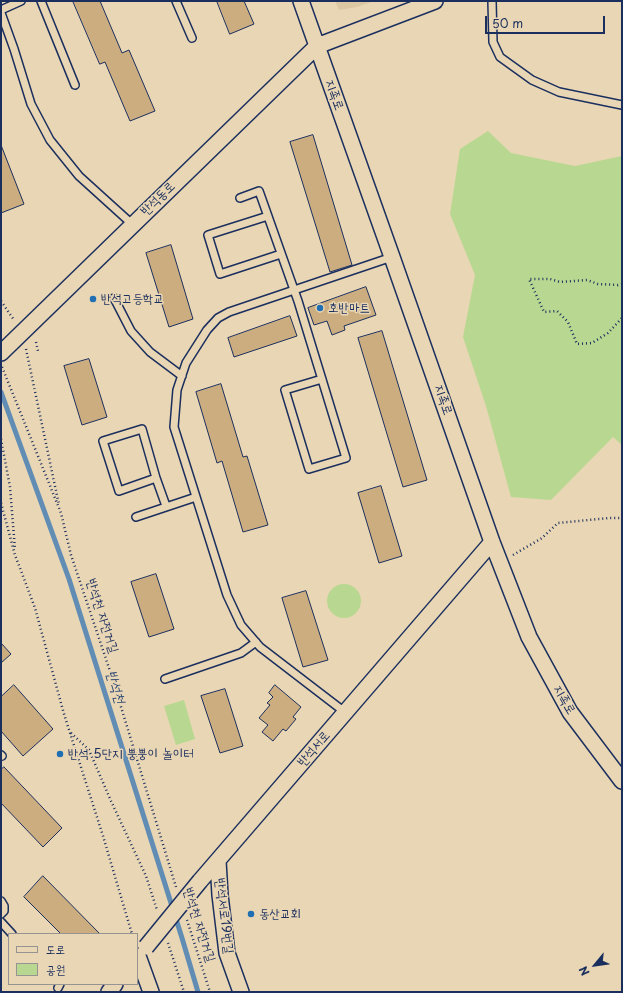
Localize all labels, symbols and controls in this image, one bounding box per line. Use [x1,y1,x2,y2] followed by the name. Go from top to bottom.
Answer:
[487,8,607,34] scale bar
[492,14,523,32] text: 50 m
[321,78,347,112] street label: 지족로
[138,179,178,219] street label: 반석동로
[101,291,164,307] place label: 반석고등학교
[88,294,98,304] marker: 반석고등학교
[328,300,370,316] place label: 호반마트
[315,303,325,313] marker: 호반마트
[431,383,455,417] street label: 지족로
[83,577,121,655] street label: 반석천 자전거길
[102,668,128,706] water label: 반석천
[549,683,579,717] street label: 지족로
[294,728,334,770] street label: 반석서로
[68,746,194,762] place label: 반석 5단지 뿡뿡이 놀이터
[55,749,65,759] marker: 반석 5단지 뿡뿡이 놀이터
[212,877,236,955] street label: 반석서로19번길
[180,886,218,964] street label: 반석천 자전거길
[259,906,301,922] place label: 동산교회
[246,909,256,919] marker: 동산교회
[8,933,138,985] legend
[46,940,65,958] text: 도로
[575,945,615,985] north arrow
[46,960,65,978] text: 공원
[575,963,594,979] text: N

